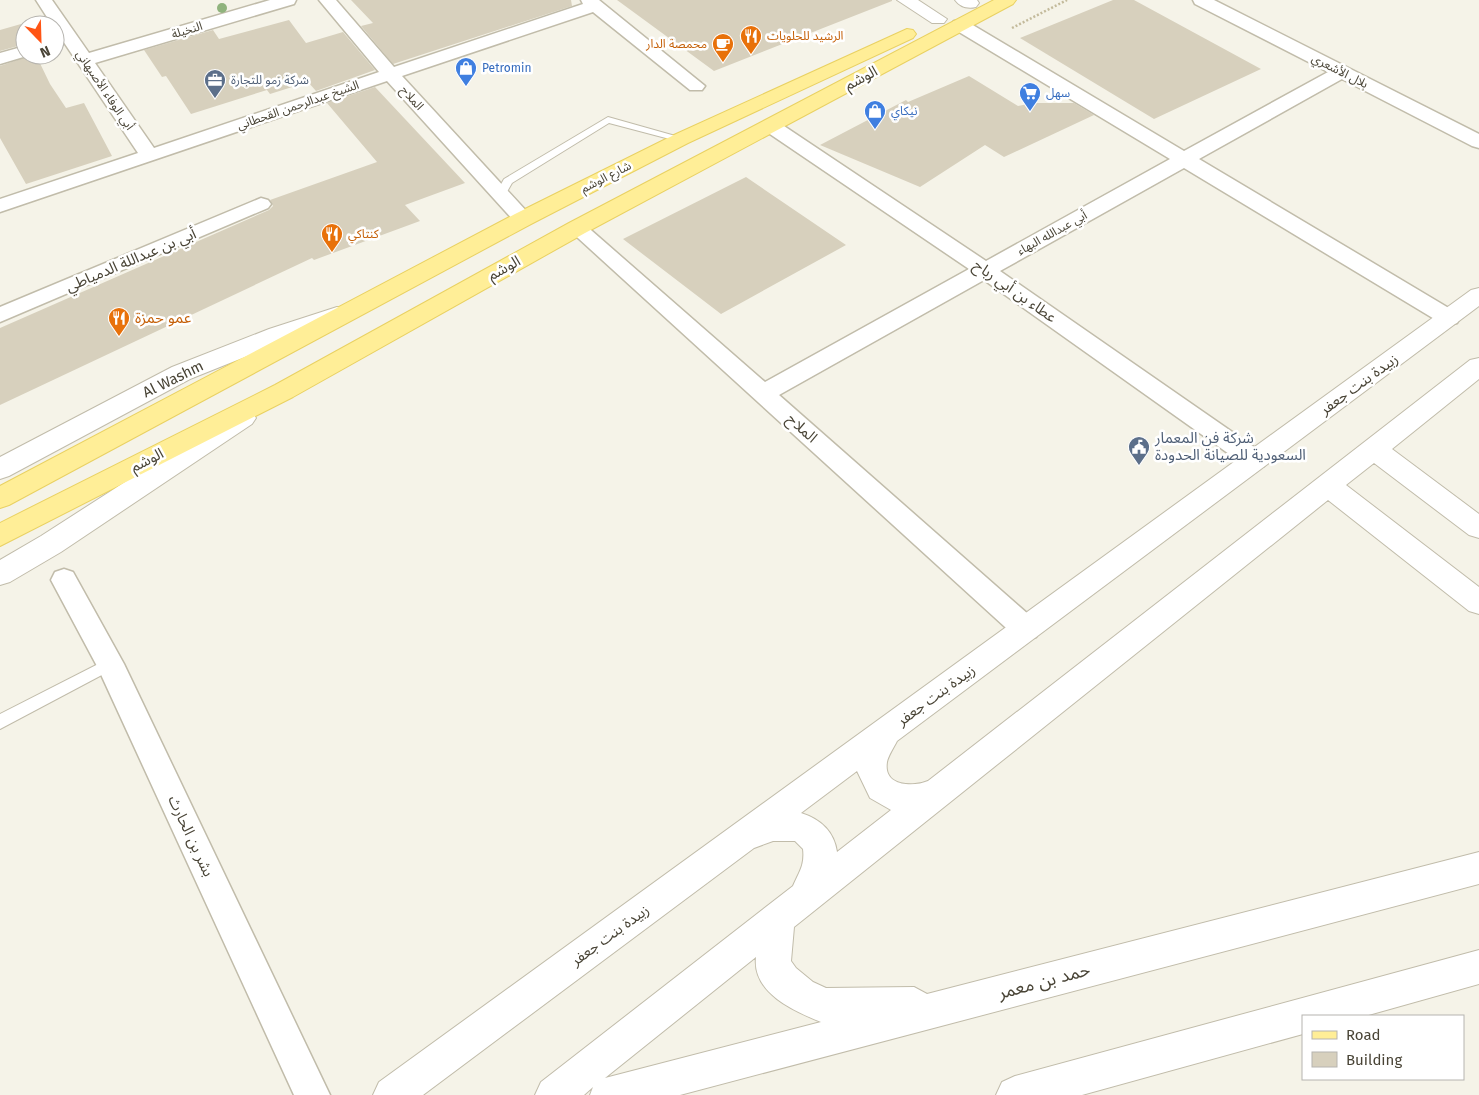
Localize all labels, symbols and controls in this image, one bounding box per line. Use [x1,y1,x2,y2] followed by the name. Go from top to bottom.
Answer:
[15,15,65,65] north arrow
[170,19,204,41] street label: النخيلة
[739,24,763,55] restaurant icon: الرشيد للحلويات
[767,29,844,43] place label: الرشيد للحلويات
[711,32,735,63] cafe icon: محمصة الدار
[645,37,707,51] place label: محمصة الدار
[37,42,52,61] text: N
[71,47,137,134] street label: أبي الوفاء الأصبهاني
[1308,51,1370,94] street label: بلال الأشعري
[454,56,478,87] shop icon: Petromin
[482,61,531,75] place label: Petromin
[841,62,882,96] street label: الوشم
[203,68,227,99] office icon: شركة زمو للتجارة
[231,73,309,87] place label: شركة زمو للتجارة
[235,78,362,135] street label: الشيخ عبدالرحمن القحطاني
[1018,81,1042,112] supermarket icon: سهل
[396,83,427,114] street label: الملاح
[1046,86,1070,100] place label: سهل
[863,99,887,130] shop icon: نيكاي
[891,104,917,121] place label: نيكاي
[579,158,634,197] street label: شارع الوشم
[1014,207,1091,260] street label: أبي عبدالله البهاء
[320,222,344,253] restaurant icon: كنتاكي
[63,224,200,298] street label: أبي بن عبداللة الدمياطي
[348,227,380,244] place label: كنتاكي
[484,252,525,286] street label: الوشم
[968,256,1060,329] street label: عطاء بن أبي رباح
[107,306,131,337] restaurant icon: عمو حمزة
[135,309,192,327] place label: عمو حمزة
[1316,350,1402,419] street label: زبيدة بنت جعفر
[140,357,206,401] street label: Al Washm
[781,410,821,449] street label: الملاح
[1154,429,1306,464] place label: شركة فن المعمار السعودية للصيانة الحدودة
[1127,435,1151,466] public building icon: شركة فن المعمار السعودية للصيانة الحدودة
[127,444,167,478] street label: الوشم
[893,661,979,730] street label: زبيدة بنت جعفر
[164,793,218,879] street label: بشر بن الحارث
[567,901,653,970] street label: زبيدة بنت جعفر
[995,958,1092,1004] street label: حمد بن معمر
[1302,1015,1464,1080] legend
[1346,1026,1381,1044] text: Road
[1346,1051,1402,1069] text: Building

